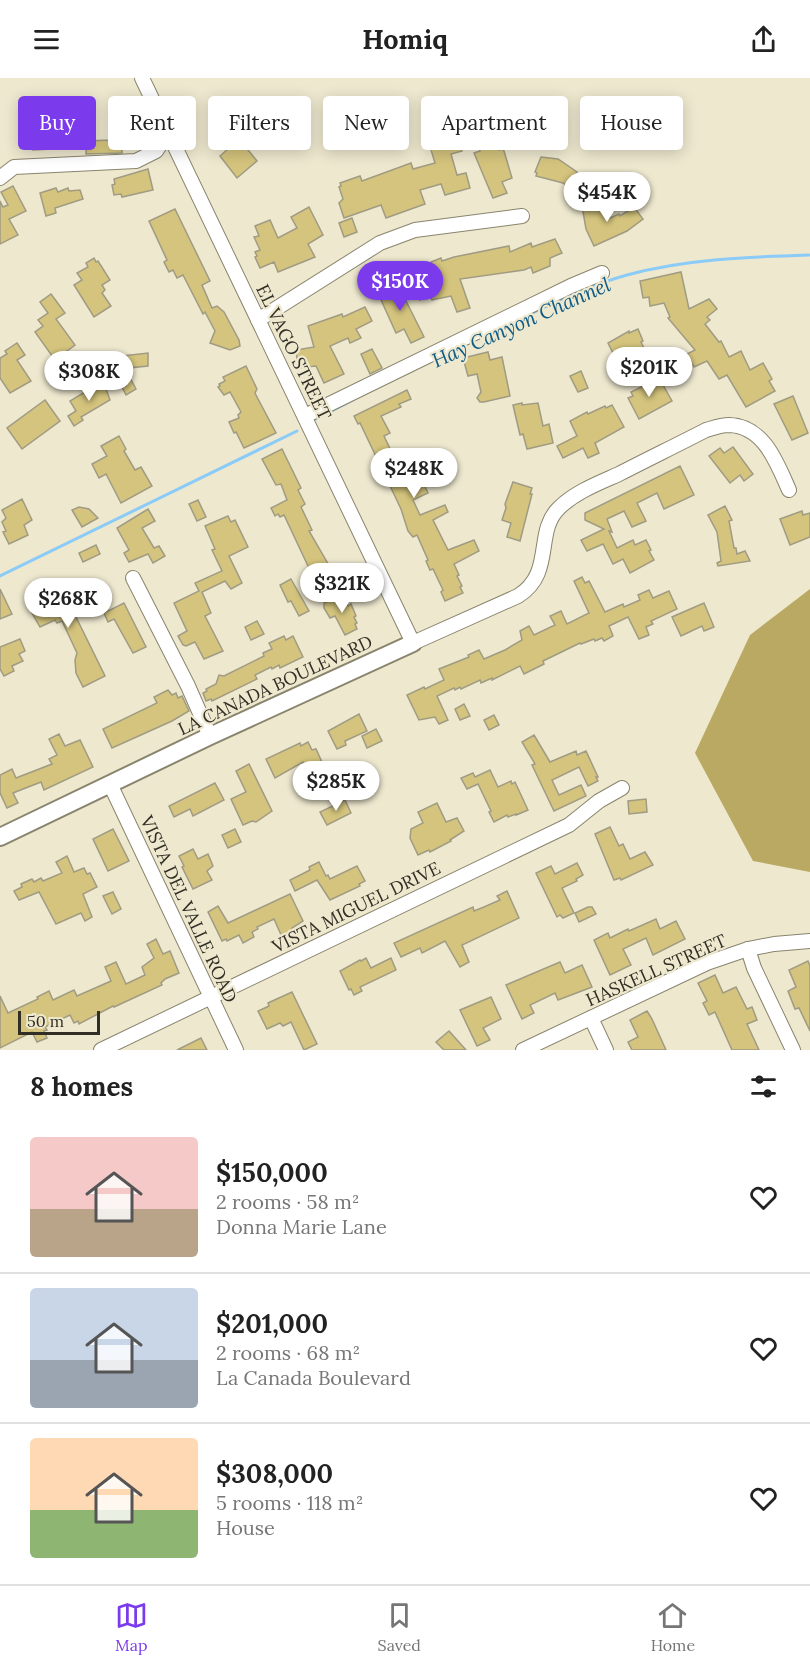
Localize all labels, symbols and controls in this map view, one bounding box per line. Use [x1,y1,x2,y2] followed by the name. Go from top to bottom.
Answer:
[362,22,448,56] text: Homiq
[30,23,63,56] icon: menu
[747,23,780,56] icon: share
[18,96,96,150] chip: Buy
[108,96,196,150] chip: Rent
[208,96,311,150] chip: Filters
[323,96,409,150] chip: New
[421,96,568,150] chip: Apartment
[580,96,683,150] chip: House
[565,172,649,223] pin: $454K
[578,179,636,204] text: $454K
[358,261,442,312] pin: $150K
[371,268,429,293] text: $150K
[428,271,614,373] water label: Hay Canyon Channel
[251,280,337,424] street label: EL VAGO STREET
[607,347,691,398] pin: $201K
[47,351,131,402] pin: $308K
[620,354,678,379] text: $201K
[58,358,120,383] text: $308K
[372,448,456,499] pin: $248K
[384,455,444,480] text: $248K
[300,563,384,614] pin: $321K
[314,570,370,595] text: $321K
[26,578,110,629] pin: $268K
[38,585,98,610] text: $268K
[174,630,376,740] street label: LA CANADA BOULEVARD
[294,761,378,812] pin: $285K
[307,768,365,793] text: $285K
[135,811,242,1006] street label: VISTA DEL VALLE ROAD
[267,856,444,958] street label: VISTA MIGUEL DRIVE
[582,928,730,1011] street label: HASKELL STREET
[18,1008,100,1036] scale bar
[27,1011,64,1031] text: 50 m
[30,1070,133,1103] text: 8 homes
[747,1070,780,1103] icon: filters
[216,1156,328,1189] text: $150,000
[78,1161,150,1233] icon: home
[747,1181,780,1214] icon: heart
[216,1189,360,1214] text: 2 rooms · 58 m²
[216,1214,387,1239] text: Donna Marie Lane
[216,1307,328,1340] text: $201,000
[78,1312,150,1384] icon: home
[747,1332,780,1365] icon: heart
[216,1340,360,1365] text: 2 rooms · 68 m²
[216,1365,411,1390] text: La Canada Boulevard
[216,1457,333,1490] text: $308,000
[78,1462,150,1534] icon: home
[747,1482,780,1515] icon: heart
[216,1490,363,1515] text: 5 rooms · 118 m²
[216,1515,275,1540] text: House
[115,1599,148,1655] tab: Map
[378,1599,421,1655] tab: Saved
[651,1599,695,1655] tab: Home

